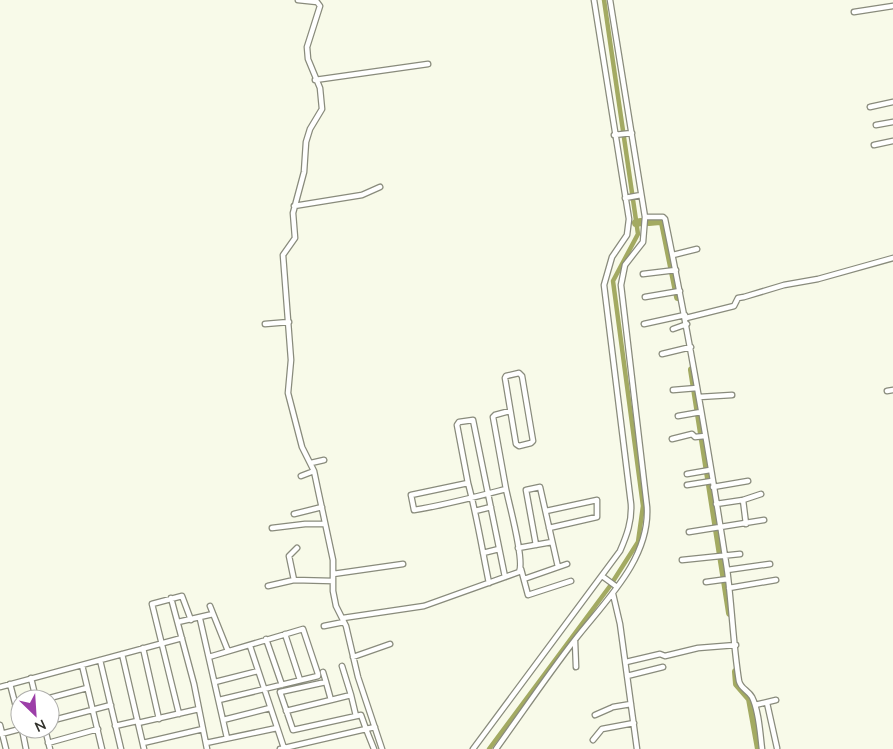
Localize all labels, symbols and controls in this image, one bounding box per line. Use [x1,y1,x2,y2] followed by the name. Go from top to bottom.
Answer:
[10,689,60,739] north arrow
[32,715,49,736] text: N

